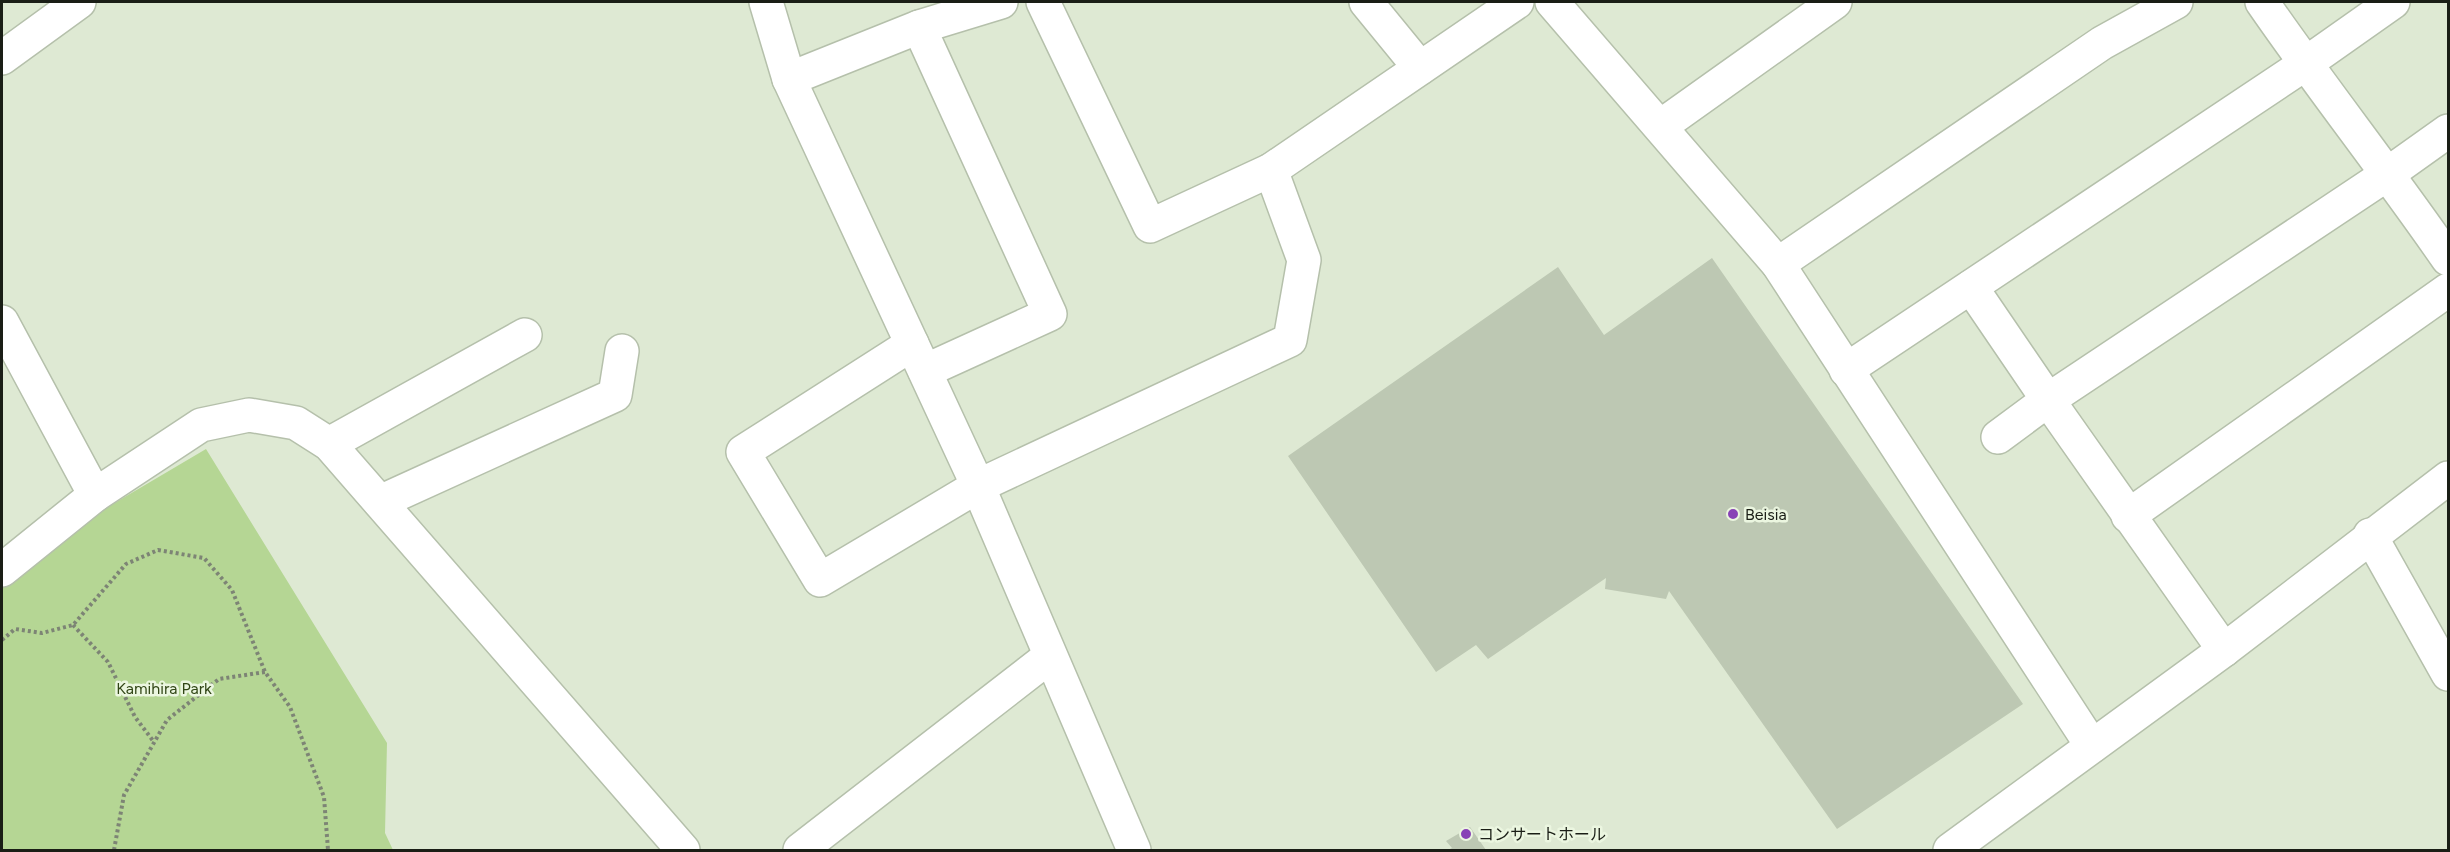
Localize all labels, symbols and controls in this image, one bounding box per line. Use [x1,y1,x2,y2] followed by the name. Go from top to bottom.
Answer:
[1745,505,1787,524] place label: Beisia
[1726,507,1740,521] marker: Beisia
[116,679,212,698] park label: Kamihira Park
[1478,825,1606,844] place label: コンサートホール
[1459,827,1473,841] marker: コンサートホール

